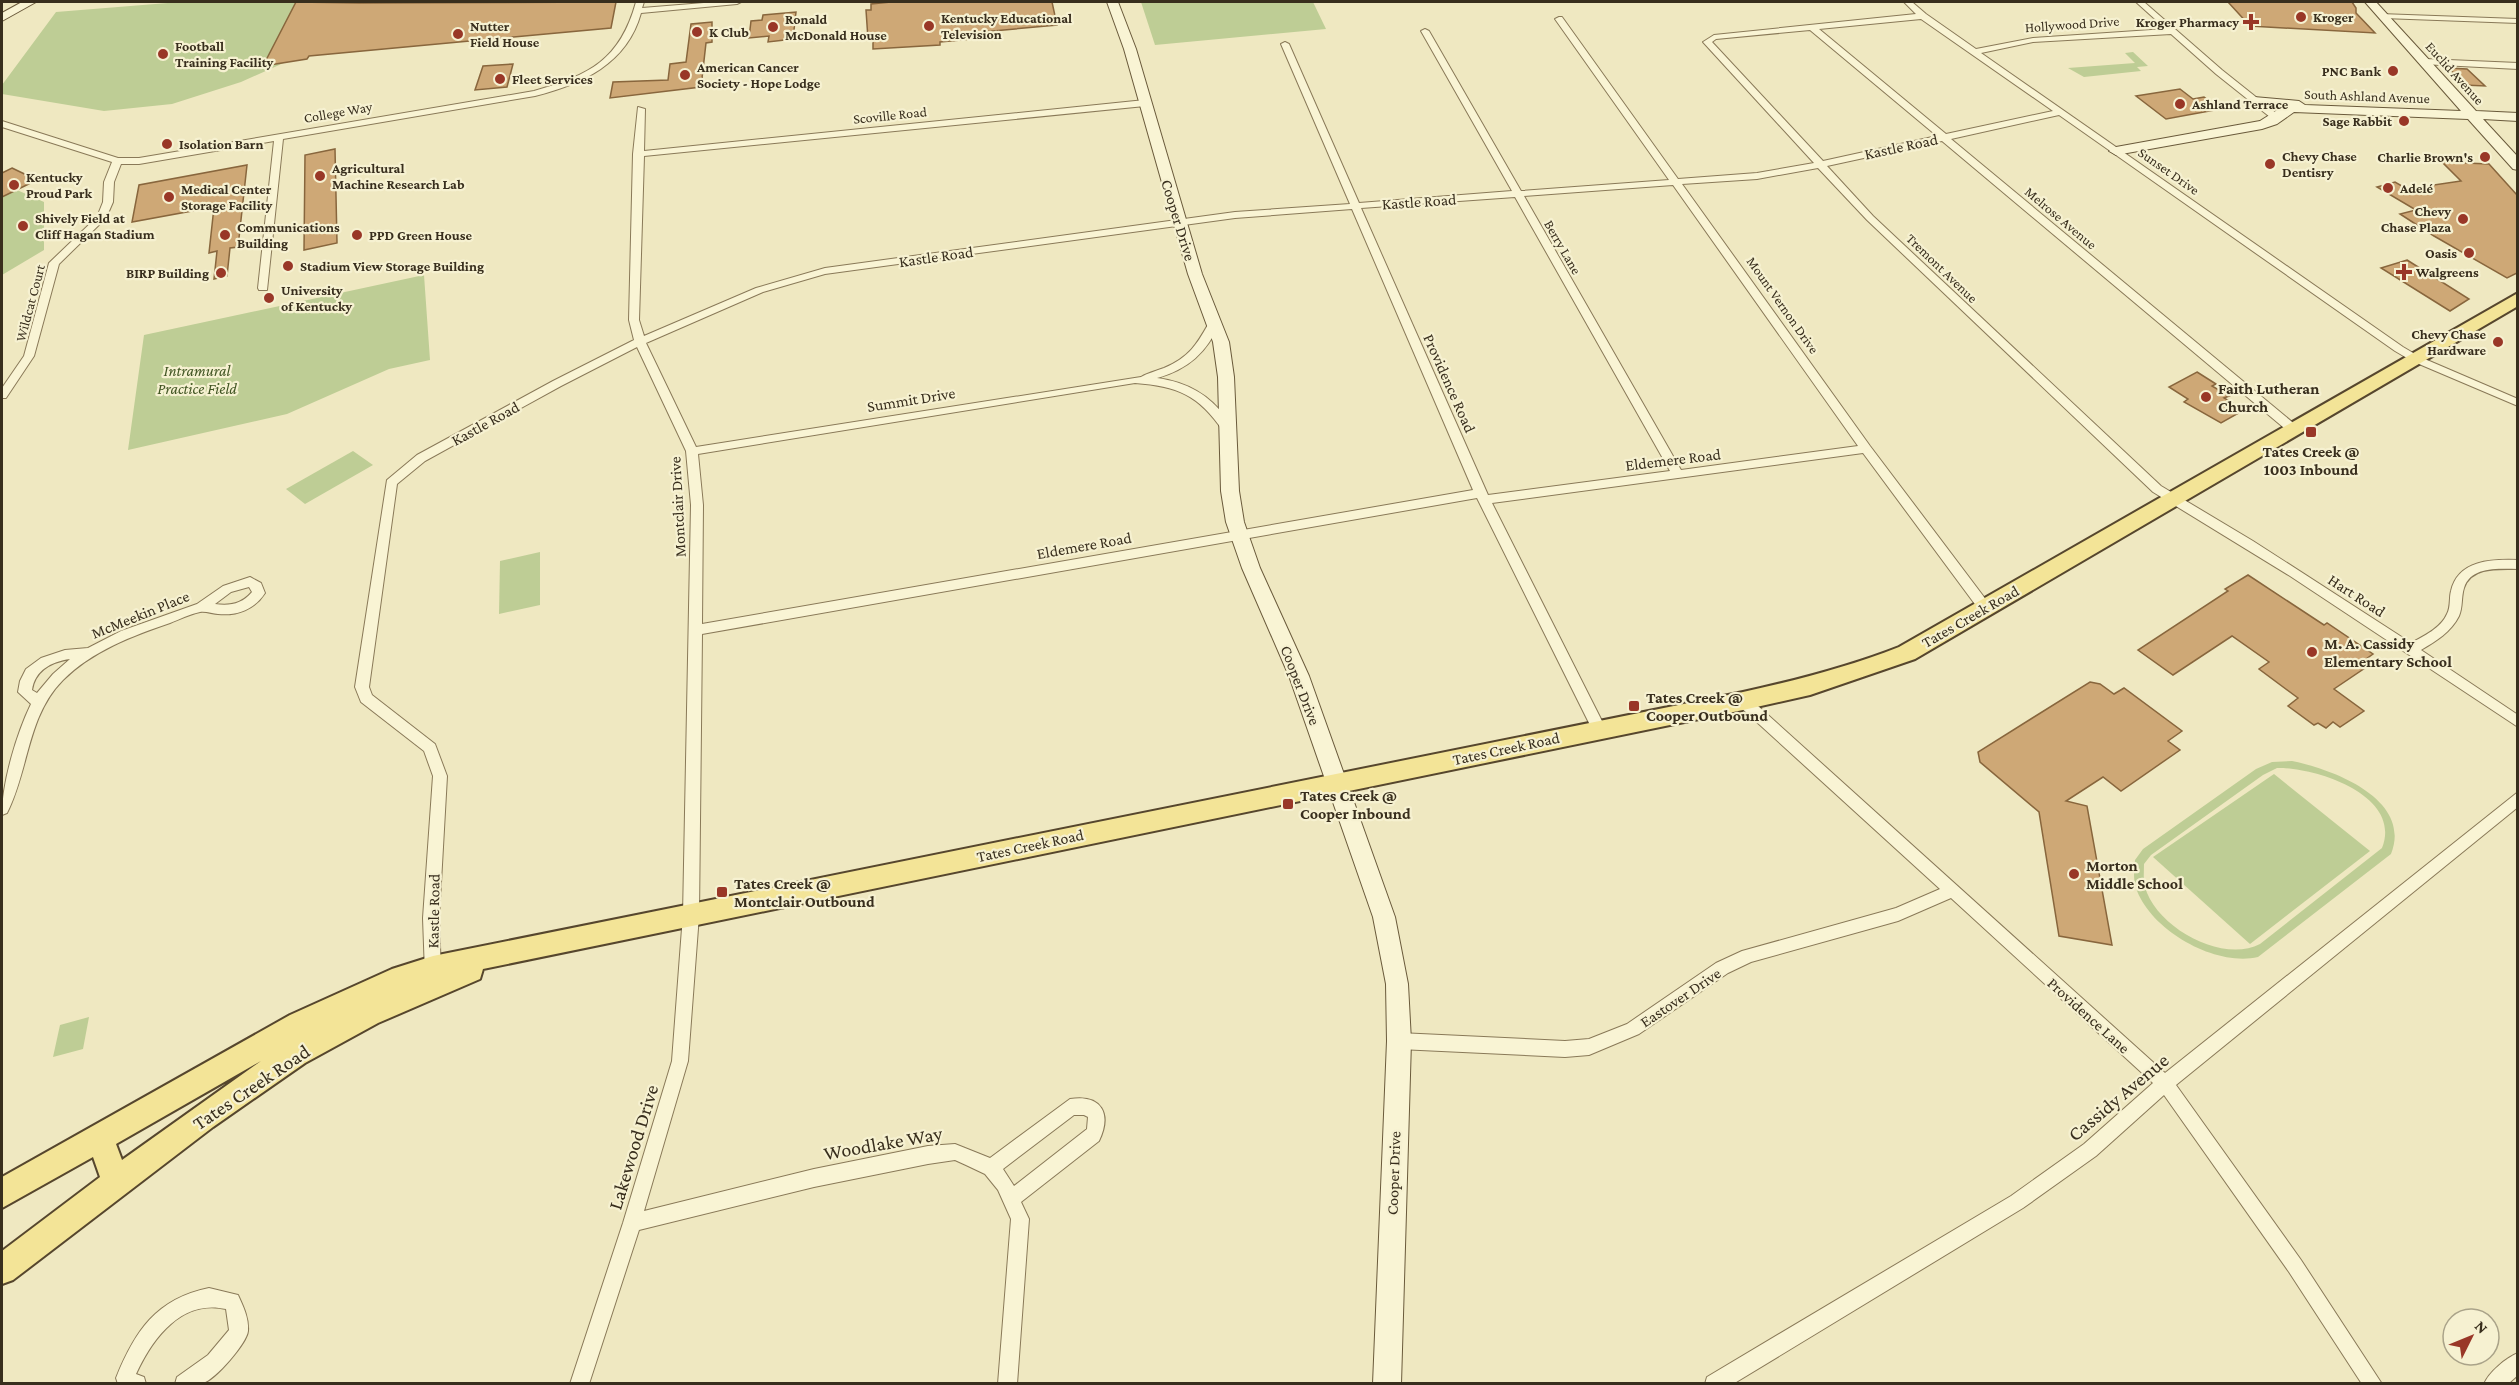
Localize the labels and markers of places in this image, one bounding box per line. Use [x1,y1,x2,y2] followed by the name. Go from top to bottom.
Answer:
[2313,9,2354,25] place label: Kroger
[941,10,1072,42] place label: Kentucky Educational Television
[2294,10,2308,24] marker: Kroger
[785,11,887,43] place label: Ronald McDonald House
[2136,14,2239,30] place label: Kroger Pharmacy
[2244,15,2258,29] marker: Kroger Pharmacy
[470,18,540,50] place label: Nutter Field House
[922,19,936,33] marker: Kentucky Educational Television
[766,20,780,34] marker: Ronald McDonald House
[709,24,749,40] place label: K Club
[690,25,704,39] marker: K Club
[451,27,465,41] marker: Nutter Field House
[175,38,274,70] place label: Football Training Facility
[156,47,170,61] marker: Football Training Facility
[696,59,821,91] place label: American Cancer Society - Hope Lodge
[2322,63,2381,79] place label: PNC Bank
[2386,64,2400,78] marker: PNC Bank
[678,68,692,82] marker: American Cancer Society - Hope Lodge
[512,71,593,87] place label: Fleet Services
[493,72,507,86] marker: Fleet Services
[2191,96,2289,112] place label: Ashland Terrace
[2173,97,2187,111] marker: Ashland Terrace
[2322,113,2393,129] place label: Sage Rabbit
[2397,114,2411,128] marker: Sage Rabbit
[179,136,263,152] place label: Isolation Barn
[160,137,174,151] marker: Isolation Barn
[2282,148,2357,180] place label: Chevy Chase Dentisry
[2377,149,2473,165] place label: Charlie Brown's
[2478,150,2492,164] marker: Charlie Brown's
[2263,157,2277,171] marker: Chevy Chase Dentisry
[331,160,465,192] place label: Agricultural Machine Research Lab
[26,169,92,201] place label: Kentucky Proud Park
[313,169,327,183] marker: Agricultural Machine Research Lab
[7,178,21,192] marker: Kentucky Proud Park
[2399,180,2434,196] place label: Adelé
[181,181,273,213] place label: Medical Center Storage Facility
[2381,181,2395,195] marker: Adelé
[162,190,176,204] marker: Medical Center Storage Facility
[2381,203,2451,235] place label: Chevy Chase Plaza
[35,210,155,242] place label: Shively Field at Cliff Hagan Stadium
[2456,212,2470,226] marker: Chevy Chase Plaza
[16,219,30,233] marker: Shively Field at Cliff Hagan Stadium
[237,219,340,251] place label: Communications Building
[369,227,472,243] place label: PPD Green House
[218,228,232,242] marker: Communications Building
[350,228,364,242] marker: PPD Green House
[2425,245,2457,261] place label: Oasis
[2462,246,2476,260] marker: Oasis
[300,258,484,274] place label: Stadium View Storage Building
[281,259,295,273] marker: Stadium View Storage Building
[2415,264,2479,280] place label: Walgreens
[126,265,209,281] place label: BIRP Building
[2397,265,2411,279] marker: Walgreens
[214,266,228,280] marker: BIRP Building
[281,282,352,314] place label: University of Kentucky
[262,291,276,305] marker: University of Kentucky
[2411,326,2486,358] place label: Chevy Chase Hardware
[2491,335,2505,349] marker: Chevy Chase Hardware
[2218,380,2319,415] place label: Faith Lutheran Church
[2199,390,2213,404] marker: Faith Lutheran Church
[2304,425,2318,439] marker: Tates Creek @ 1003 Inbound
[2263,443,2360,478] place label: Tates Creek @ 1003 Inbound
[2324,635,2452,670] place label: M. A. Cassidy Elementary School
[2305,645,2319,659] marker: M. A. Cassidy Elementary School
[1646,689,1768,724] place label: Tates Creek @ Cooper Outbound
[1627,699,1641,713] marker: Tates Creek @ Cooper Outbound
[1300,787,1411,822] place label: Tates Creek @ Cooper Inbound
[1281,797,1295,811] marker: Tates Creek @ Cooper Inbound
[2086,857,2183,892] place label: Morton Middle School
[2067,867,2081,881] marker: Morton Middle School
[734,875,875,910] place label: Tates Creek @ Montclair Outbound
[715,885,729,899] marker: Tates Creek @ Montclair Outbound

